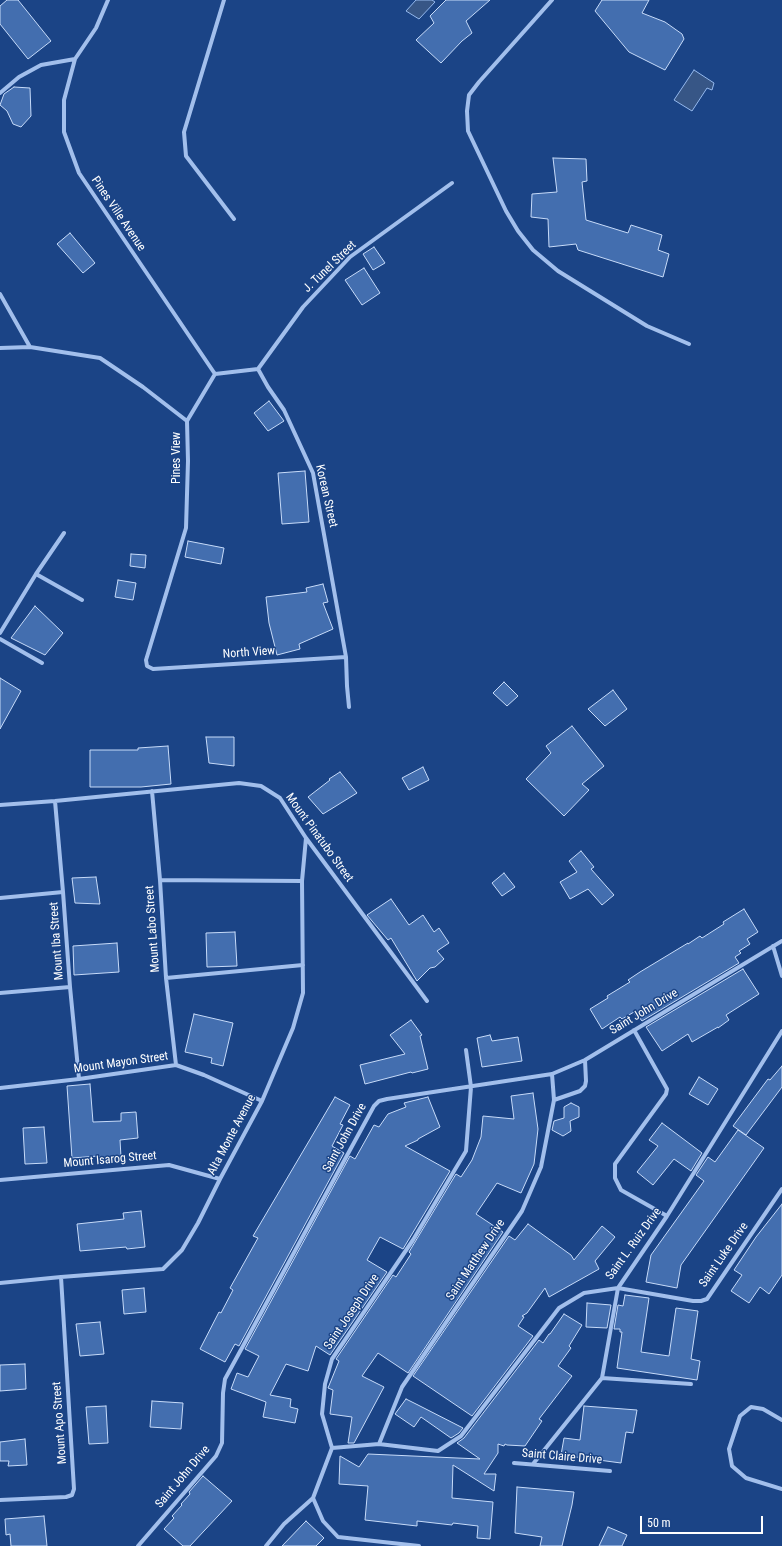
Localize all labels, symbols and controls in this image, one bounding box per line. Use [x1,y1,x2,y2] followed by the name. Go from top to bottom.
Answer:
[88,174,148,254] street label: Pines Ville Avenue
[300,238,360,296] street label: J. Tunel Street
[170,432,184,484] street label: Pines View
[312,463,340,529] street label: Korean Street
[222,644,276,662] street label: North View
[282,791,356,885] street label: Mount Pinatubo Street
[143,885,163,973] street label: Mount Labo Street
[47,901,67,981] street label: Mount Iba Street
[607,986,681,1038] street label: Saint John Drive
[73,1049,169,1077] street label: Mount Mayon Street
[205,1092,259,1178] street label: Alta Monte Avenue
[320,1101,370,1175] street label: Saint John Drive
[63,1149,157,1171] street label: Mount Isarog Street
[603,1205,665,1283] street label: Saint L. Ruiz Drive
[444,1217,508,1303] street label: Saint Matthew Drive
[696,1220,752,1290] street label: Saint Luke Drive
[321,1271,383,1353] street label: Saint Joseph Drive
[50,1381,70,1465] street label: Mount Apo Street
[153,1443,213,1511] street label: Saint John Drive
[521,1446,603,1468] street label: Saint Claire Drive
[642,1508,765,1534] scale bar
[647,1516,671,1530] text: 50 m

